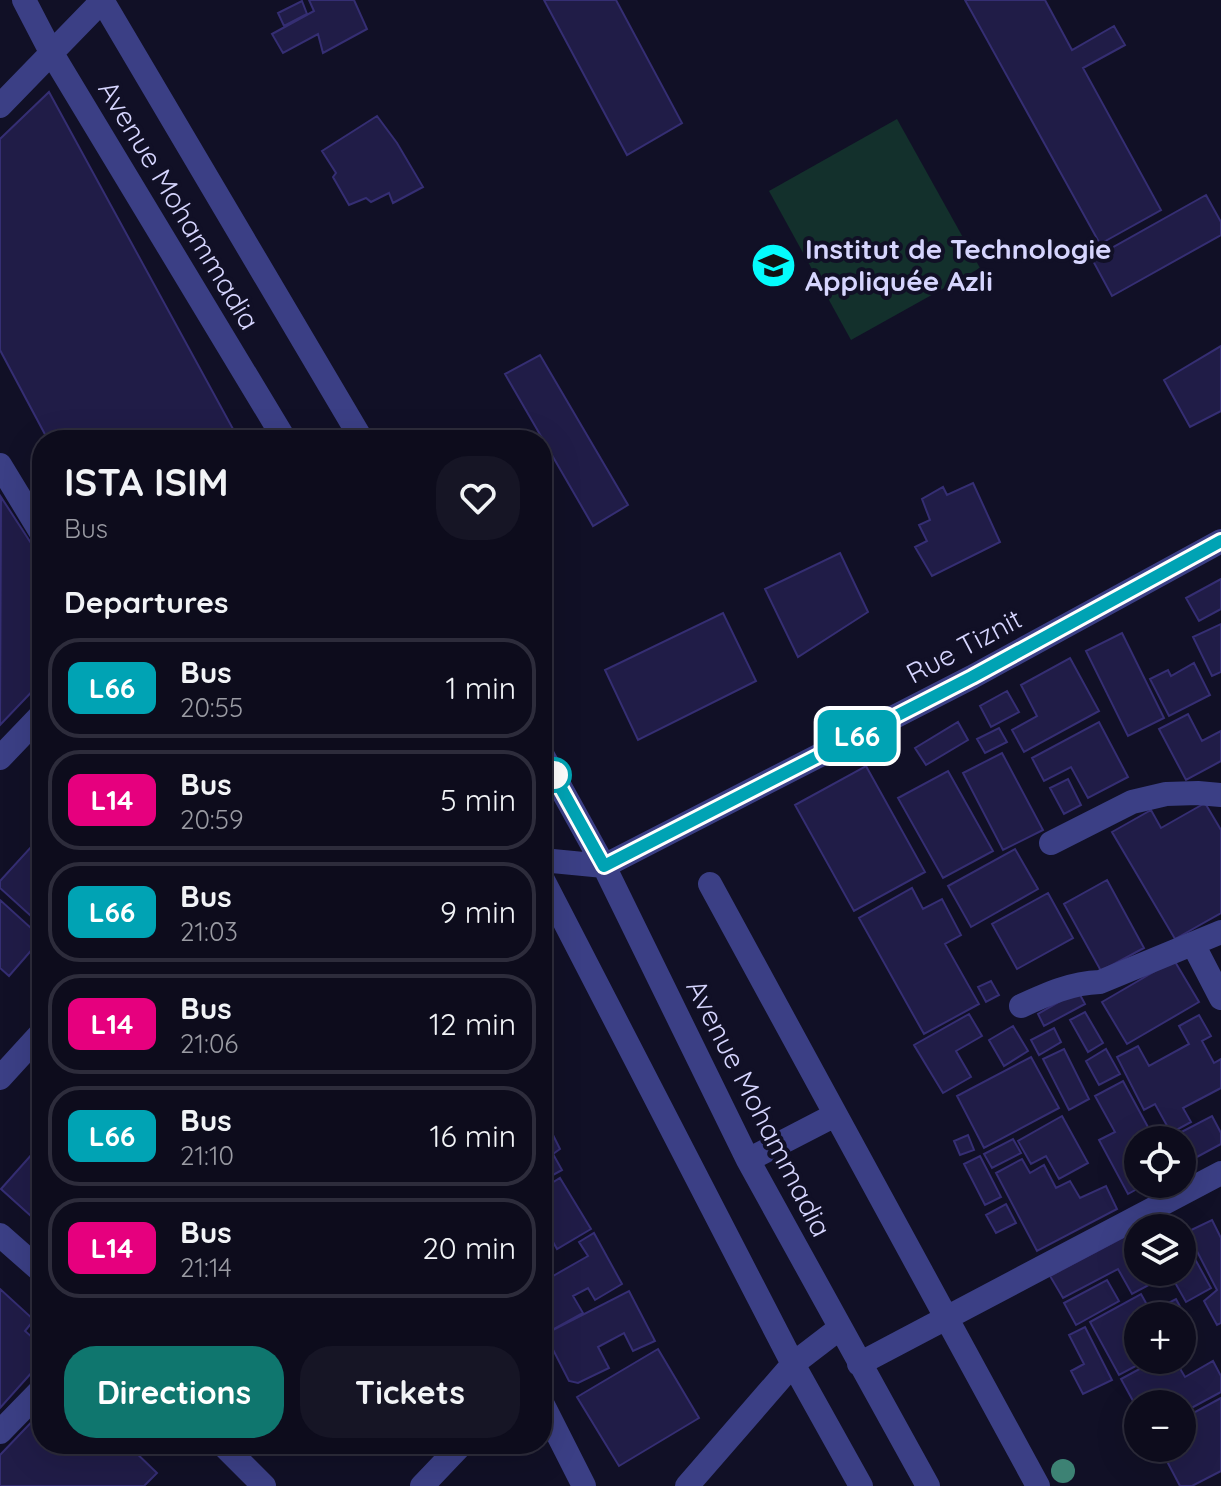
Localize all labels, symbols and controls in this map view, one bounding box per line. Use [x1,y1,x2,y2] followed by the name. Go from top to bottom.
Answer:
[91,74,268,336] street label: Avenue Mohammadia
[805,231,1112,298] place label: Institut de Technologie Appliquée Azli
[750,241,798,289] school or university icon: Institut de Technologie Appliquée Azli
[436,456,520,540] button: heart
[64,458,229,506] text: ISTA ISIM
[64,512,108,545] text: Bus
[64,583,229,621] text: Departures
[900,601,1028,691] street label: Rue Tiznit
[180,653,232,691] text: Bus
[446,669,516,707] text: 1 min
[89,670,135,705] text: L66
[180,691,243,724] text: 20:55
[811,710,903,762] line badge: L66
[834,718,880,753] text: L66
[537,758,571,792] unlabelled marker
[180,765,232,803] text: Bus
[440,781,516,819] text: 5 min
[90,782,134,817] text: L14
[180,803,243,836] text: 20:59
[180,877,232,915] text: Bus
[440,893,516,931] text: 9 min
[89,894,135,929] text: L66
[180,915,238,948] text: 21:03
[679,973,840,1242] street label: Avenue Mohammadia
[180,989,232,1027] text: Bus
[429,1005,516,1043] text: 12 min
[90,1006,134,1041] text: L14
[180,1027,238,1060] text: 21:06
[180,1101,232,1139] text: Bus
[429,1117,516,1155] text: 16 min
[89,1118,135,1153] text: L66
[1124,1126,1196,1462] map controls
[1124,1126,1196,1198] button: locate
[180,1139,234,1172] text: 21:10
[180,1213,232,1251] text: Bus
[1124,1214,1196,1286] button: layers
[422,1229,516,1267] text: 20 min
[90,1230,134,1265] text: L14
[180,1251,232,1284] text: 21:14
[1124,1302,1196,1374] button: +
[64,1346,284,1438] button: Directions
[300,1346,520,1438] button: Tickets
[1124,1390,1196,1462] button: −

